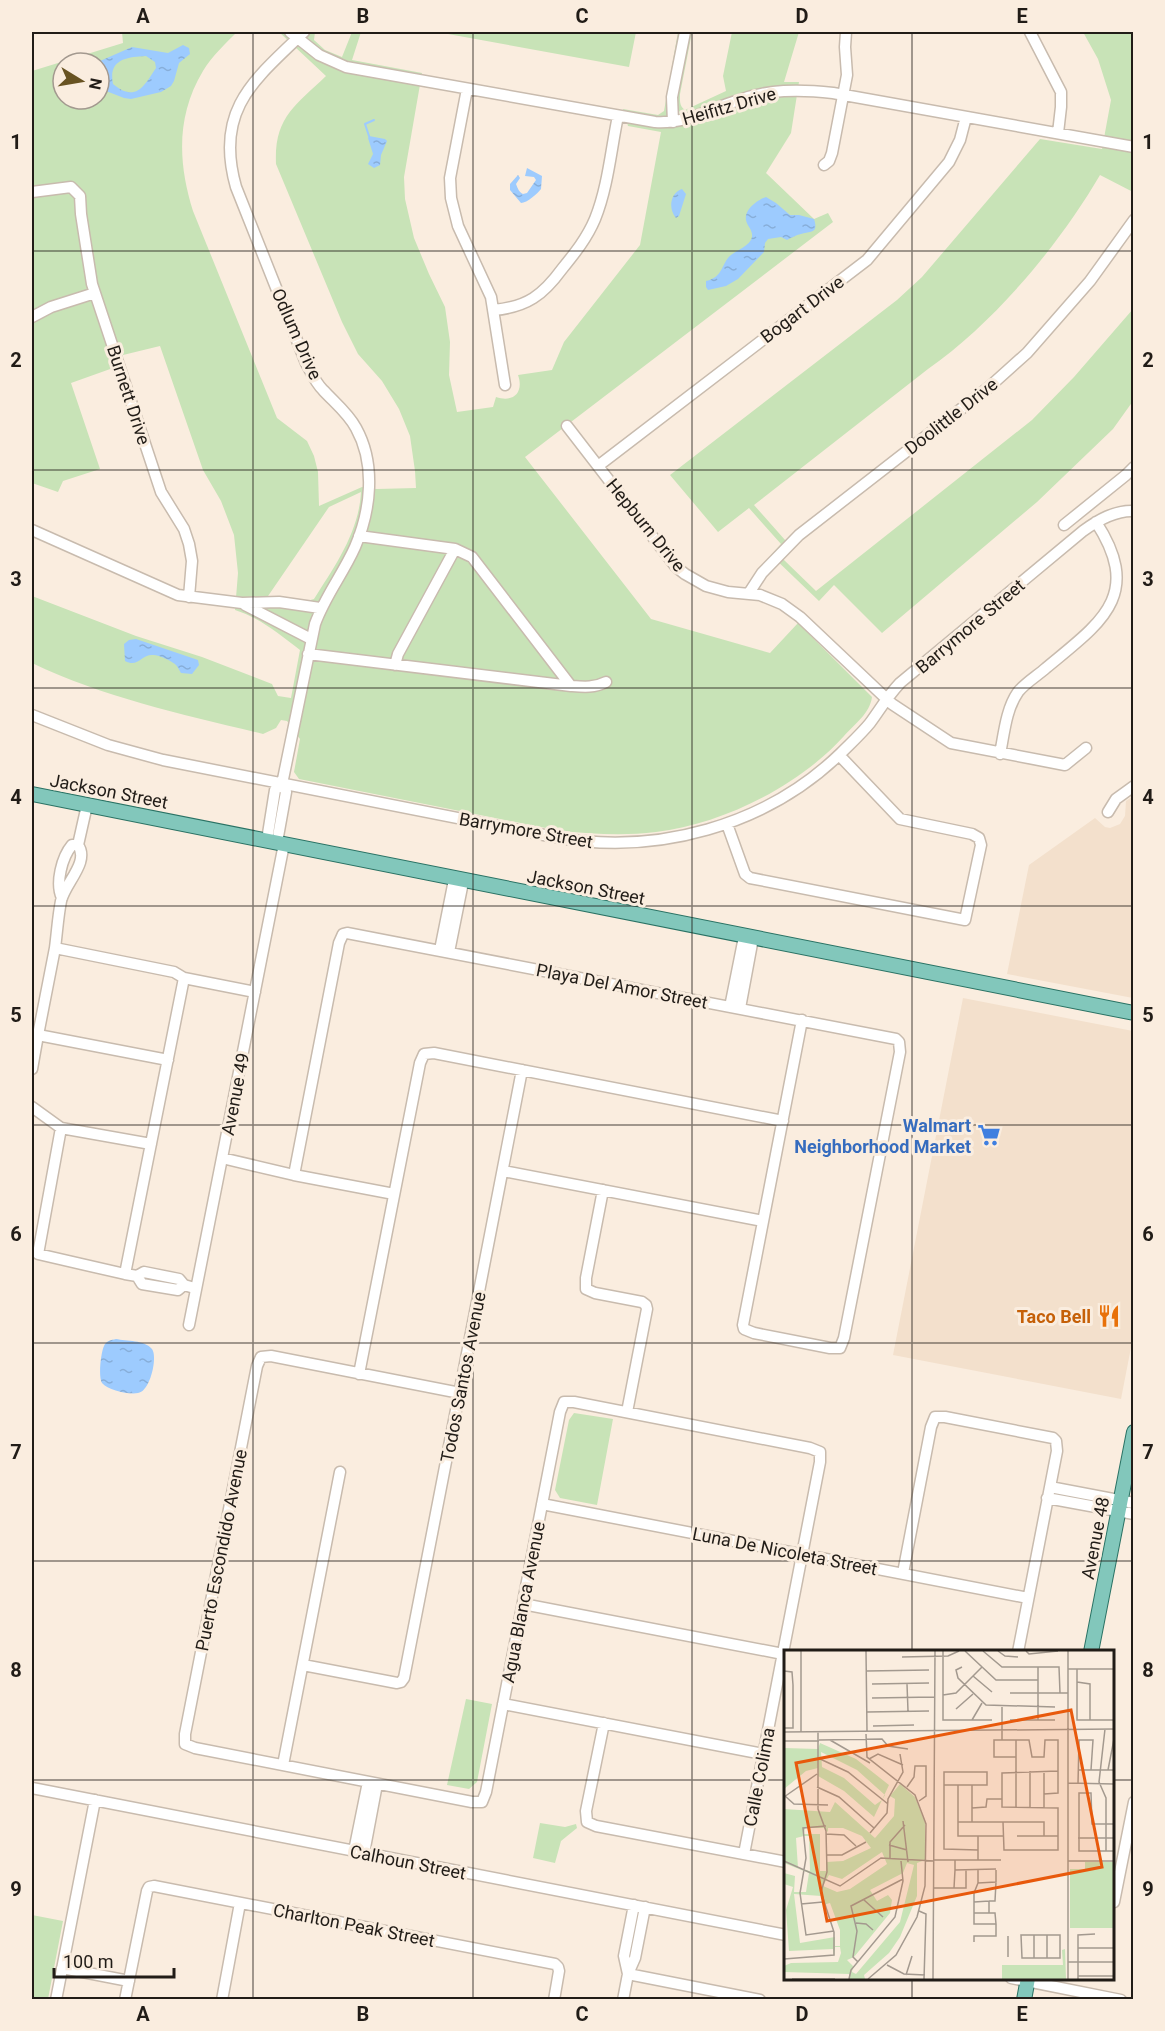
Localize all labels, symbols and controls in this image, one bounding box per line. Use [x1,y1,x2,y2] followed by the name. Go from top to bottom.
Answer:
[136,4,150,28] text: A
[357,4,369,28] text: B
[575,4,589,28] text: C
[796,4,809,28] text: D
[1016,4,1028,28] text: E
[51,51,111,111] north arrow
[85,76,106,91] text: N
[680,83,778,129] street label: Heifitz Drive
[10,130,22,154] text: 1
[1142,130,1154,154] text: 1
[756,271,848,347] street label: Bogart Drive
[268,285,326,383] street label: Odlum Drive
[103,343,155,447] street label: Burnett Drive
[10,348,22,372] text: 2
[1142,348,1154,372] text: 2
[901,373,1001,459] street label: Doolittle Drive
[602,474,690,576] street label: Hepburn Drive
[10,567,22,591] text: 3
[1142,567,1154,591] text: 3
[911,574,1029,678] street label: Barrymore Street
[48,769,170,813] street label: Jackson Street
[10,785,22,809] text: 4
[1142,785,1154,809] text: 4
[458,808,595,852] street label: Barrymore Street
[525,865,647,909] street label: Jackson Street
[535,959,710,1013] street label: Playa Del Amor Street
[10,1003,22,1027] text: 5
[1142,1003,1154,1027] text: 5
[217,1051,253,1137] street label: Avenue 49
[794,1115,971,1157] place label: Walmart Neighborhood Market
[976,1122,1002,1148] supermarket icon: Walmart Neighborhood Market
[10,1222,22,1246] text: 6
[1142,1222,1154,1246] text: 6
[436,1290,490,1464] street label: Todos Santos Avenue
[1096,1303,1122,1329] restaurant icon: Taco Bell
[1017,1306,1091,1327] place label: Taco Bell
[10,1440,22,1464] text: 7
[1142,1440,1154,1464] text: 7
[191,1447,251,1653] street label: Puerto Escondido Avenue
[1077,1495,1113,1581] street label: Avenue 48
[497,1520,549,1684] street label: Agua Blanca Avenue
[691,1523,879,1579] street label: Luna De Nicoleta Street
[784,1650,1114,1980] inset map
[10,1658,22,1682] text: 8
[1142,1658,1154,1682] text: 8
[739,1726,779,1828] street label: Calle Colima
[348,1840,468,1884] street label: Calhoun Street
[10,1877,22,1901] text: 9
[1142,1877,1154,1901] text: 9
[272,1899,437,1951] street label: Charlton Peak Street
[54,1941,174,1979] scale bar
[63,1951,114,1972] text: 100 m
[136,2002,150,2026] text: A
[357,2002,369,2026] text: B
[575,2002,589,2026] text: C
[796,2002,809,2026] text: D
[1016,2002,1028,2026] text: E

